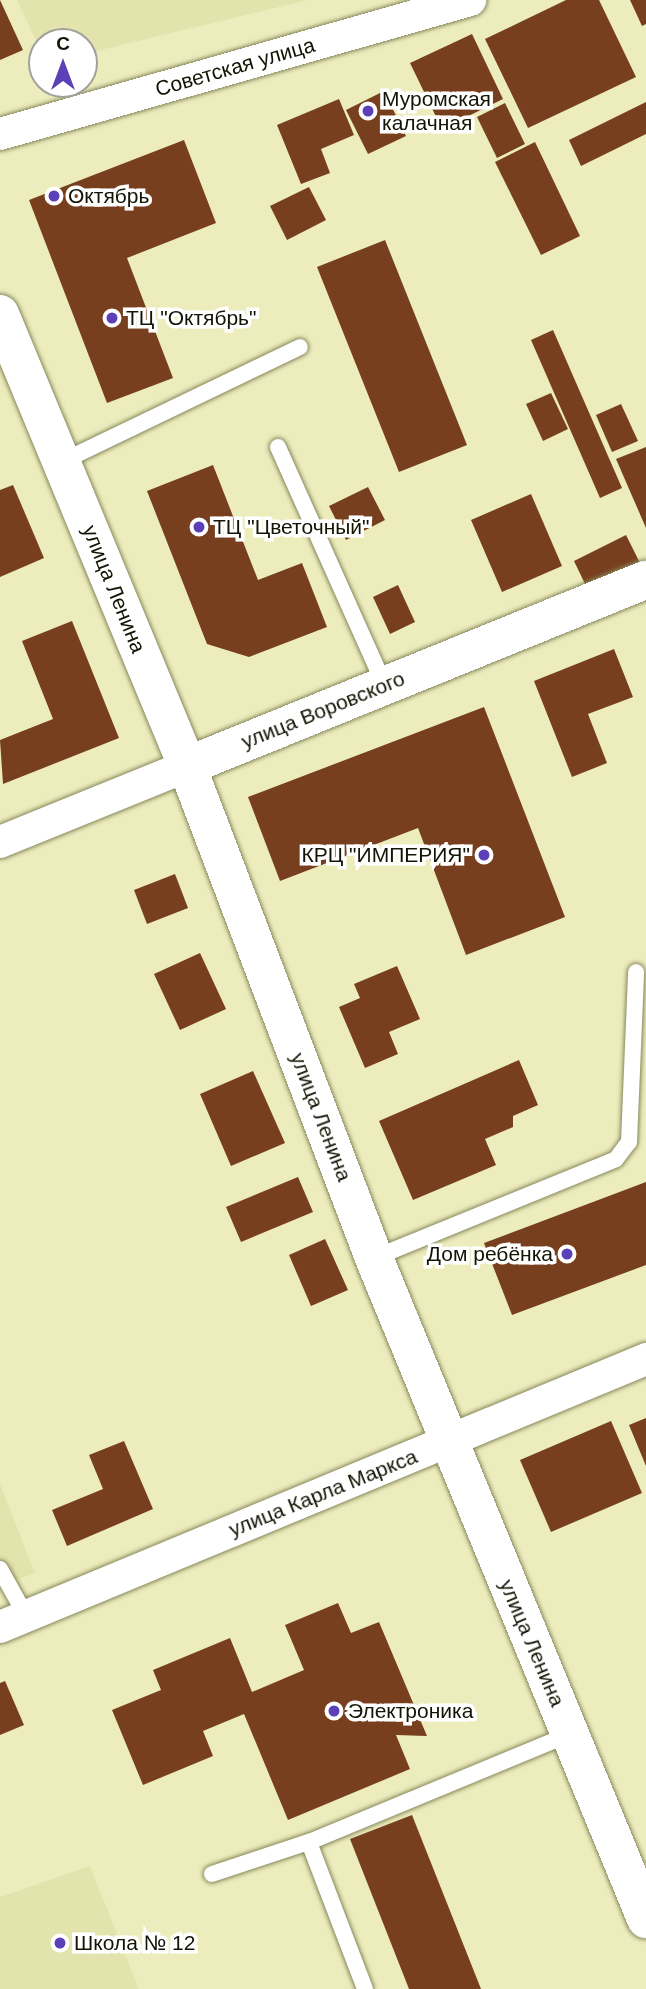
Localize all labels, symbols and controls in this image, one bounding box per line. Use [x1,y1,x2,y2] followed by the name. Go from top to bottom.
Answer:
[28,28,98,98] north arrow
[152,32,318,102] street label: Советская улица
[56,33,70,54] text: С
[382,86,491,136] place label: Муромская калачная
[360,103,376,119] marker: Муромская калачная
[68,183,149,209] place label: Октябрь
[46,188,62,204] marker: Октябрь
[126,305,257,331] place label: ТЦ "Октябрь"
[104,310,120,326] marker: ТЦ "Октябрь"
[213,514,370,540] place label: ТЦ "Цветочный"
[191,519,207,535] marker: ТЦ "Цветочный"
[77,521,151,657] street label: улица Ленина
[238,666,408,754] street label: улица Воровского
[302,842,470,868] place label: КРЦ "ИМПЕРИЯ"
[476,847,492,863] marker: КРЦ "ИМПЕРИЯ"
[285,1049,357,1185] street label: улица Ленина
[427,1241,553,1267] place label: Дом ребёнка
[559,1246,575,1262] marker: Дом ребёнка
[225,1444,421,1542] street label: улица Карла Маркса
[494,1576,570,1710] street label: улица Ленина
[348,1698,473,1724] place label: Электроника
[326,1703,342,1719] marker: Электроника
[74,1930,195,1956] place label: Школа № 12
[52,1935,68,1951] marker: Школа № 12

